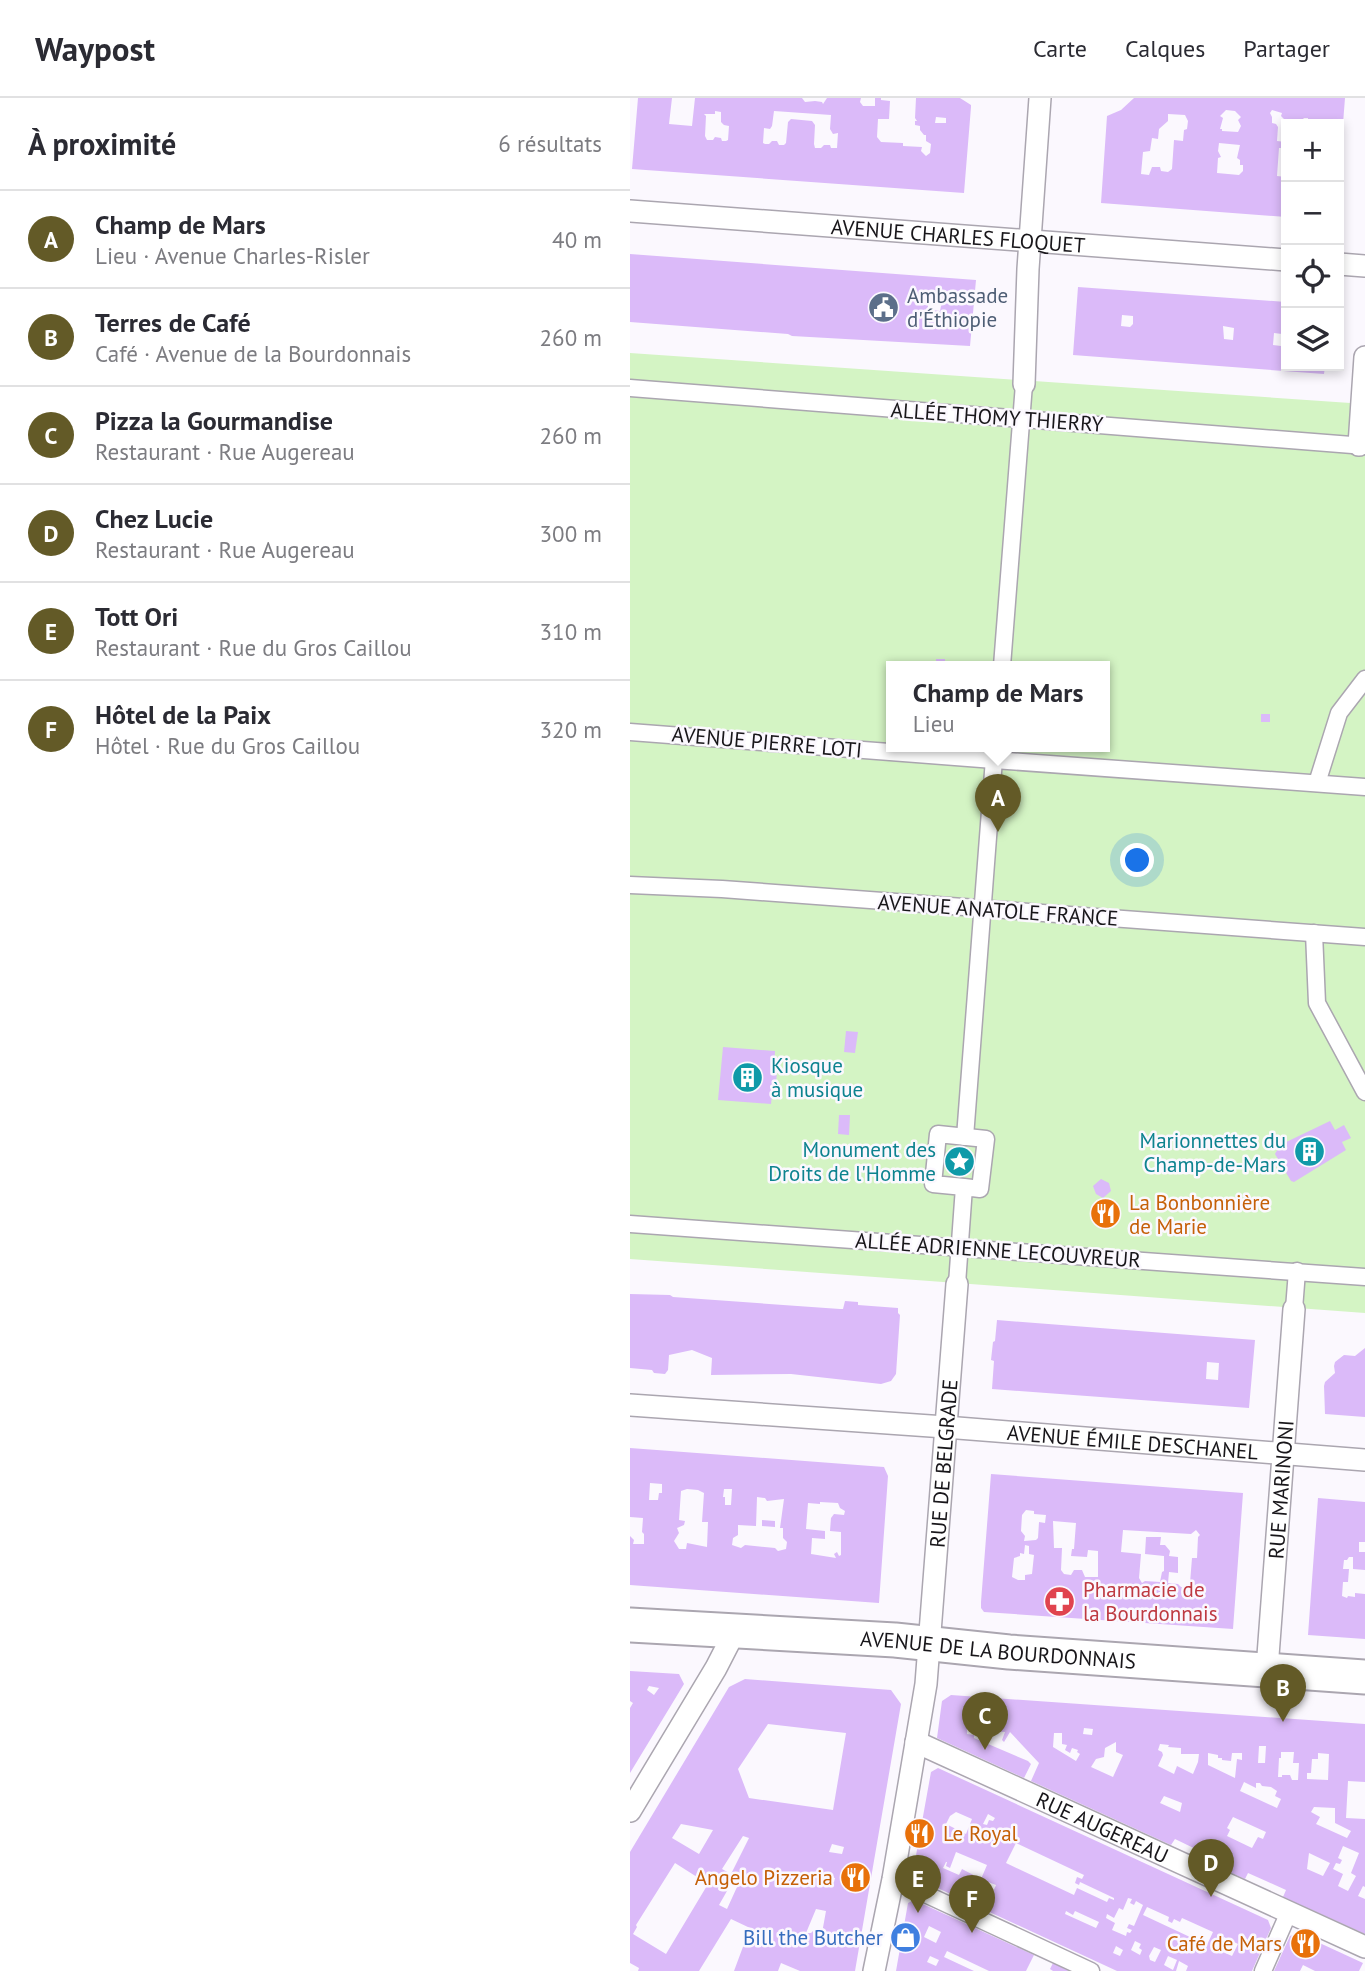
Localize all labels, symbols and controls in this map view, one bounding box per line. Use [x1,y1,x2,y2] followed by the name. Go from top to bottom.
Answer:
[35,27,155,70] text: Waypost
[1033,33,1087,64] text: Carte
[1125,33,1205,64] text: Calques
[1243,33,1330,64] text: Partager
[1281,119,1344,371] map controls
[1281,119,1344,182] button: +
[28,124,176,163] text: À proximité
[498,129,602,158] text: 6 résultats
[1281,182,1344,245] button: −
[95,208,266,241] text: Champ de Mars
[830,213,1086,258] street label: AVENUE CHARLES FLOQUET
[44,225,58,254] text: A
[552,225,602,254] text: 40 m
[95,241,370,270] text: Lieu · Avenue Charles-Risler
[1281,245,1344,308] button: locate
[907,282,1008,333] place label: Ambassade d'Éthiopie
[867,290,901,324] public building icon: Ambassade d'Éthiopie
[95,306,251,339] text: Terres de Café
[1281,308,1344,371] button: layers
[44,323,58,352] text: B
[540,323,602,352] text: 260 m
[95,339,411,368] text: Café · Avenue de la Bourdonnais
[890,396,1104,438] street label: ALLÉE THOMY THIERRY
[95,404,333,437] text: Pizza la Gourmandise
[45,421,57,450] text: C
[540,421,602,450] text: 260 m
[95,437,355,466] text: Restaurant · Rue Augereau
[95,502,213,535] text: Chez Lucie
[44,519,58,548] text: D
[540,519,602,548] text: 300 m
[95,535,355,564] text: Restaurant · Rue Augereau
[95,600,178,633] text: Tott Ori
[45,617,57,646] text: E
[540,617,602,646] text: 310 m
[95,633,412,662] text: Restaurant · Rue du Gros Caillou
[886,661,1110,752] popup
[913,676,1083,709] text: Champ de Mars
[95,698,271,731] text: Hôtel de la Paix
[913,709,955,738] text: Lieu
[45,715,57,744] text: F
[540,715,602,744] text: 320 m
[671,720,863,764] street label: AVENUE PIERRE LOTI
[95,731,360,760] text: Hôtel · Rue du Gros Caillou
[975,774,1021,832] pin: A
[1120,843,1154,877] your location
[877,888,1119,932] street label: AVENUE ANATOLE FRANCE
[771,1052,863,1103] place label: Kiosque à musique
[731,1060,765,1094] building icon: Kiosque à musique
[1140,1127,1286,1178] place label: Marionnettes du Champ-de-Mars
[1292,1135,1326,1169] building icon: Marionnettes du Champ-de-Mars
[768,1136,936,1187] place label: Monument des Droits de l'Homme
[942,1144,976,1178] place icon: Monument des Droits de l'Homme
[1129,1189,1270,1240] place label: La Bonbonnière de Marie
[1089,1197,1123,1231] restaurant icon: La Bonbonnière de Marie
[854,1227,1142,1273] street label: ALLÉE ADRIENNE LECOUVREUR
[923,1378,963,1549] street label: RUE DE BELGRADE
[1006,1418,1259,1465] street label: AVENUE ÉMILE DESCHANEL
[1262,1419,1299,1560] street label: RUE MARINONI
[1083,1576,1218,1627] place label: Pharmacie de la Bourdonnais
[1043,1584,1077,1618] pharmacy icon: Pharmacie de la Bourdonnais
[860,1625,1137,1674] street label: AVENUE DE LA BOURDONNAIS
[1260,1664,1306,1722] pin: B
[962,1692,1008,1750] pin: C
[1032,1785,1173,1869] street label: RUE AUGEREAU
[903,1816,937,1850] restaurant icon: Le Royal
[943,1820,1018,1847] place label: Le Royal
[1188,1839,1234,1897] pin: D
[895,1855,941,1913] pin: E
[839,1860,873,1894] restaurant icon: Angelo Pizzeria
[695,1864,833,1891] place label: Angelo Pizzeria
[949,1875,995,1933] pin: F
[889,1920,923,1954] shop icon: Bill the Butcher
[743,1924,883,1951] place label: Bill the Butcher
[1288,1926,1322,1960] restaurant icon: Café de Mars
[1167,1930,1282,1957] place label: Café de Mars

